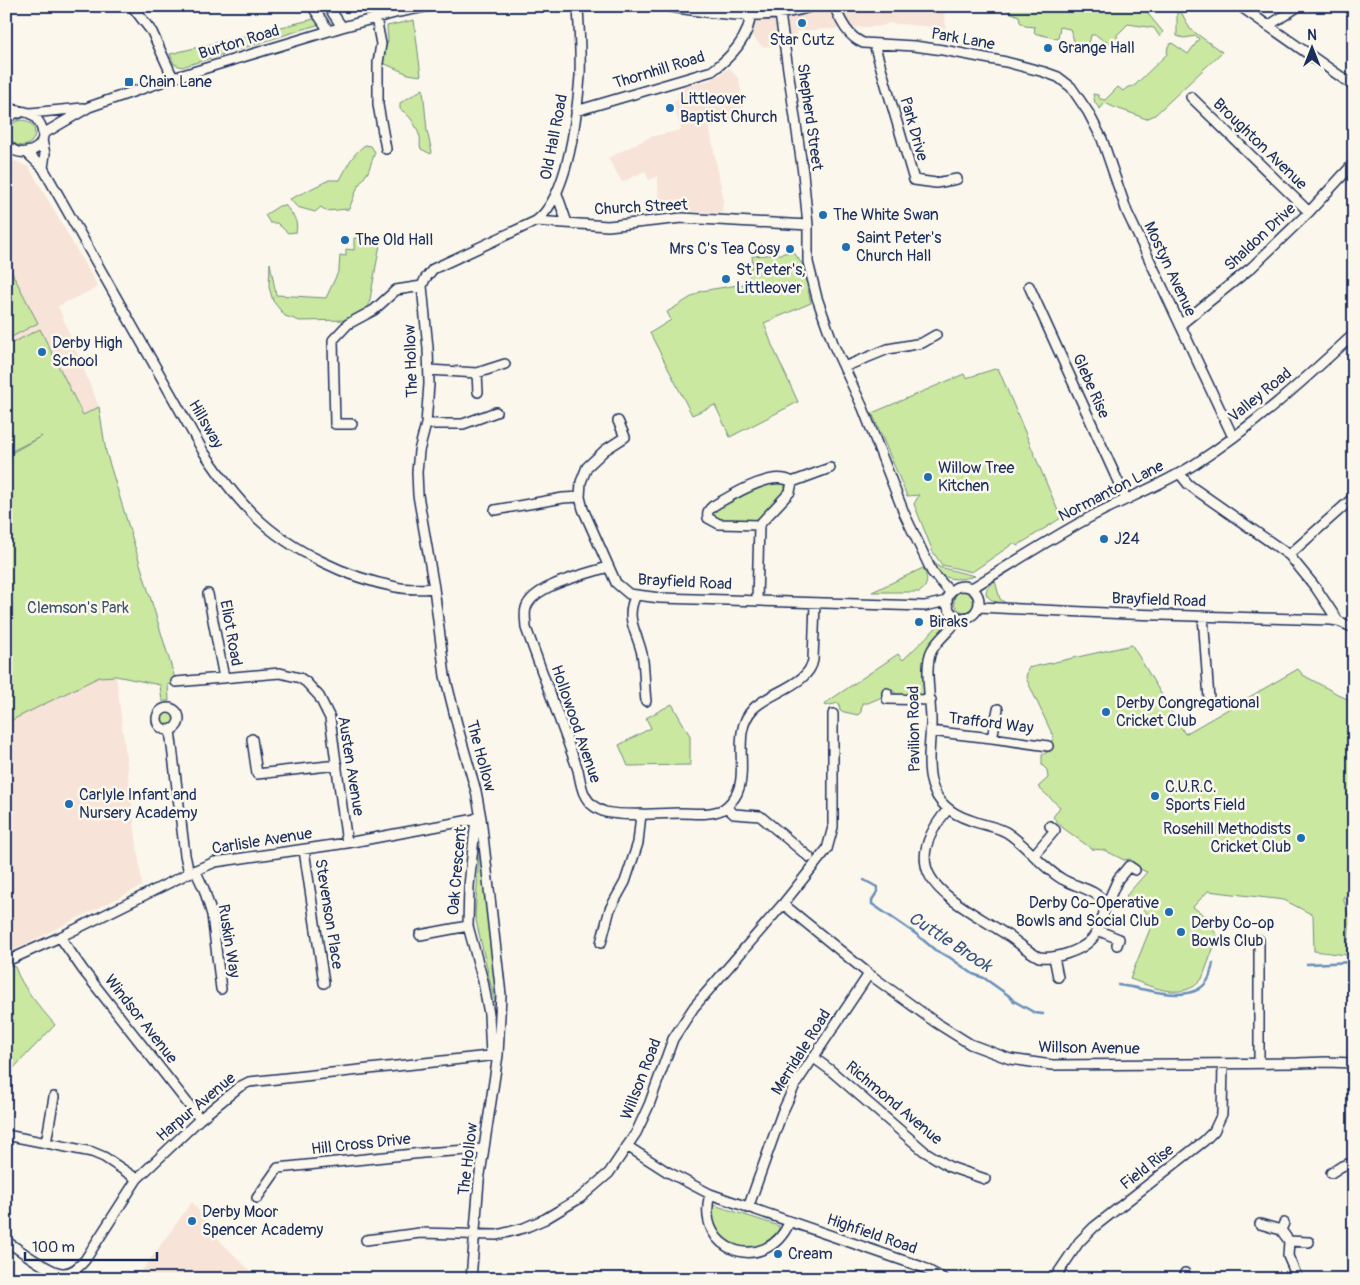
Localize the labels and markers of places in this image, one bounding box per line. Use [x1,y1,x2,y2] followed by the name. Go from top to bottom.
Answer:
[796,17,808,29] marker: Star Cutz
[769,30,835,50] place label: Star Cutz
[1058,38,1135,58] place label: Grange Hall
[1042,42,1054,54] marker: Grange Hall
[139,72,212,92] place label: Chain Lane
[123,76,135,88] marker: Chain Lane
[680,89,777,127] place label: Littleover Baptist Church
[664,102,676,114] marker: Littleover Baptist Church
[833,205,939,225] place label: The White Swan
[817,209,829,221] marker: The White Swan
[856,228,941,266] place label: Saint Peter's Church Hall
[355,230,433,250] place label: The Old Hall
[339,234,351,246] marker: The Old Hall
[669,239,780,259] place label: Mrs C's Tea Cosy
[840,241,852,253] marker: Saint Peter's Church Hall
[784,243,796,255] marker: Mrs C's Tea Cosy
[736,260,806,298] place label: St Peter's, Littleover
[720,273,732,285] marker: St Peter's, Littleover
[52,333,122,371] place label: Derby High School
[36,346,48,358] marker: Derby High School
[938,458,1015,496] place label: Willow Tree Kitchen
[922,471,934,483] marker: Willow Tree Kitchen
[1114,529,1140,549] place label: J24
[1098,533,1110,545] marker: J24
[929,612,968,632] place label: Biraks
[913,616,925,628] marker: Biraks
[1116,693,1260,731] place label: Derby Congregational Cricket Club
[1100,706,1112,718] marker: Derby Congregational Cricket Club
[1165,777,1245,815] place label: C.U.R.C. Sports Field
[79,785,198,823] place label: Carlyle Infant and Nursery Academy
[1149,790,1161,802] marker: C.U.R.C. Sports Field
[63,798,75,810] marker: Carlyle Infant and Nursery Academy
[1163,819,1291,857] place label: Rosehill Methodists Cricket Club
[1295,832,1307,844] marker: Rosehill Methodists Cricket Club
[1016,893,1159,931] place label: Derby Co-Operative Bowls and Social Club
[1163,906,1175,918] marker: Derby Co-Operative Bowls and Social Club
[1191,913,1274,951] place label: Derby Co-op Bowls Club
[1175,926,1187,938] marker: Derby Co-op Bowls Club
[202,1202,324,1240] place label: Derby Moor Spencer Academy
[186,1215,198,1227] marker: Derby Moor Spencer Academy
[788,1244,833,1264] place label: Cream
[772,1248,784,1260] marker: Cream

